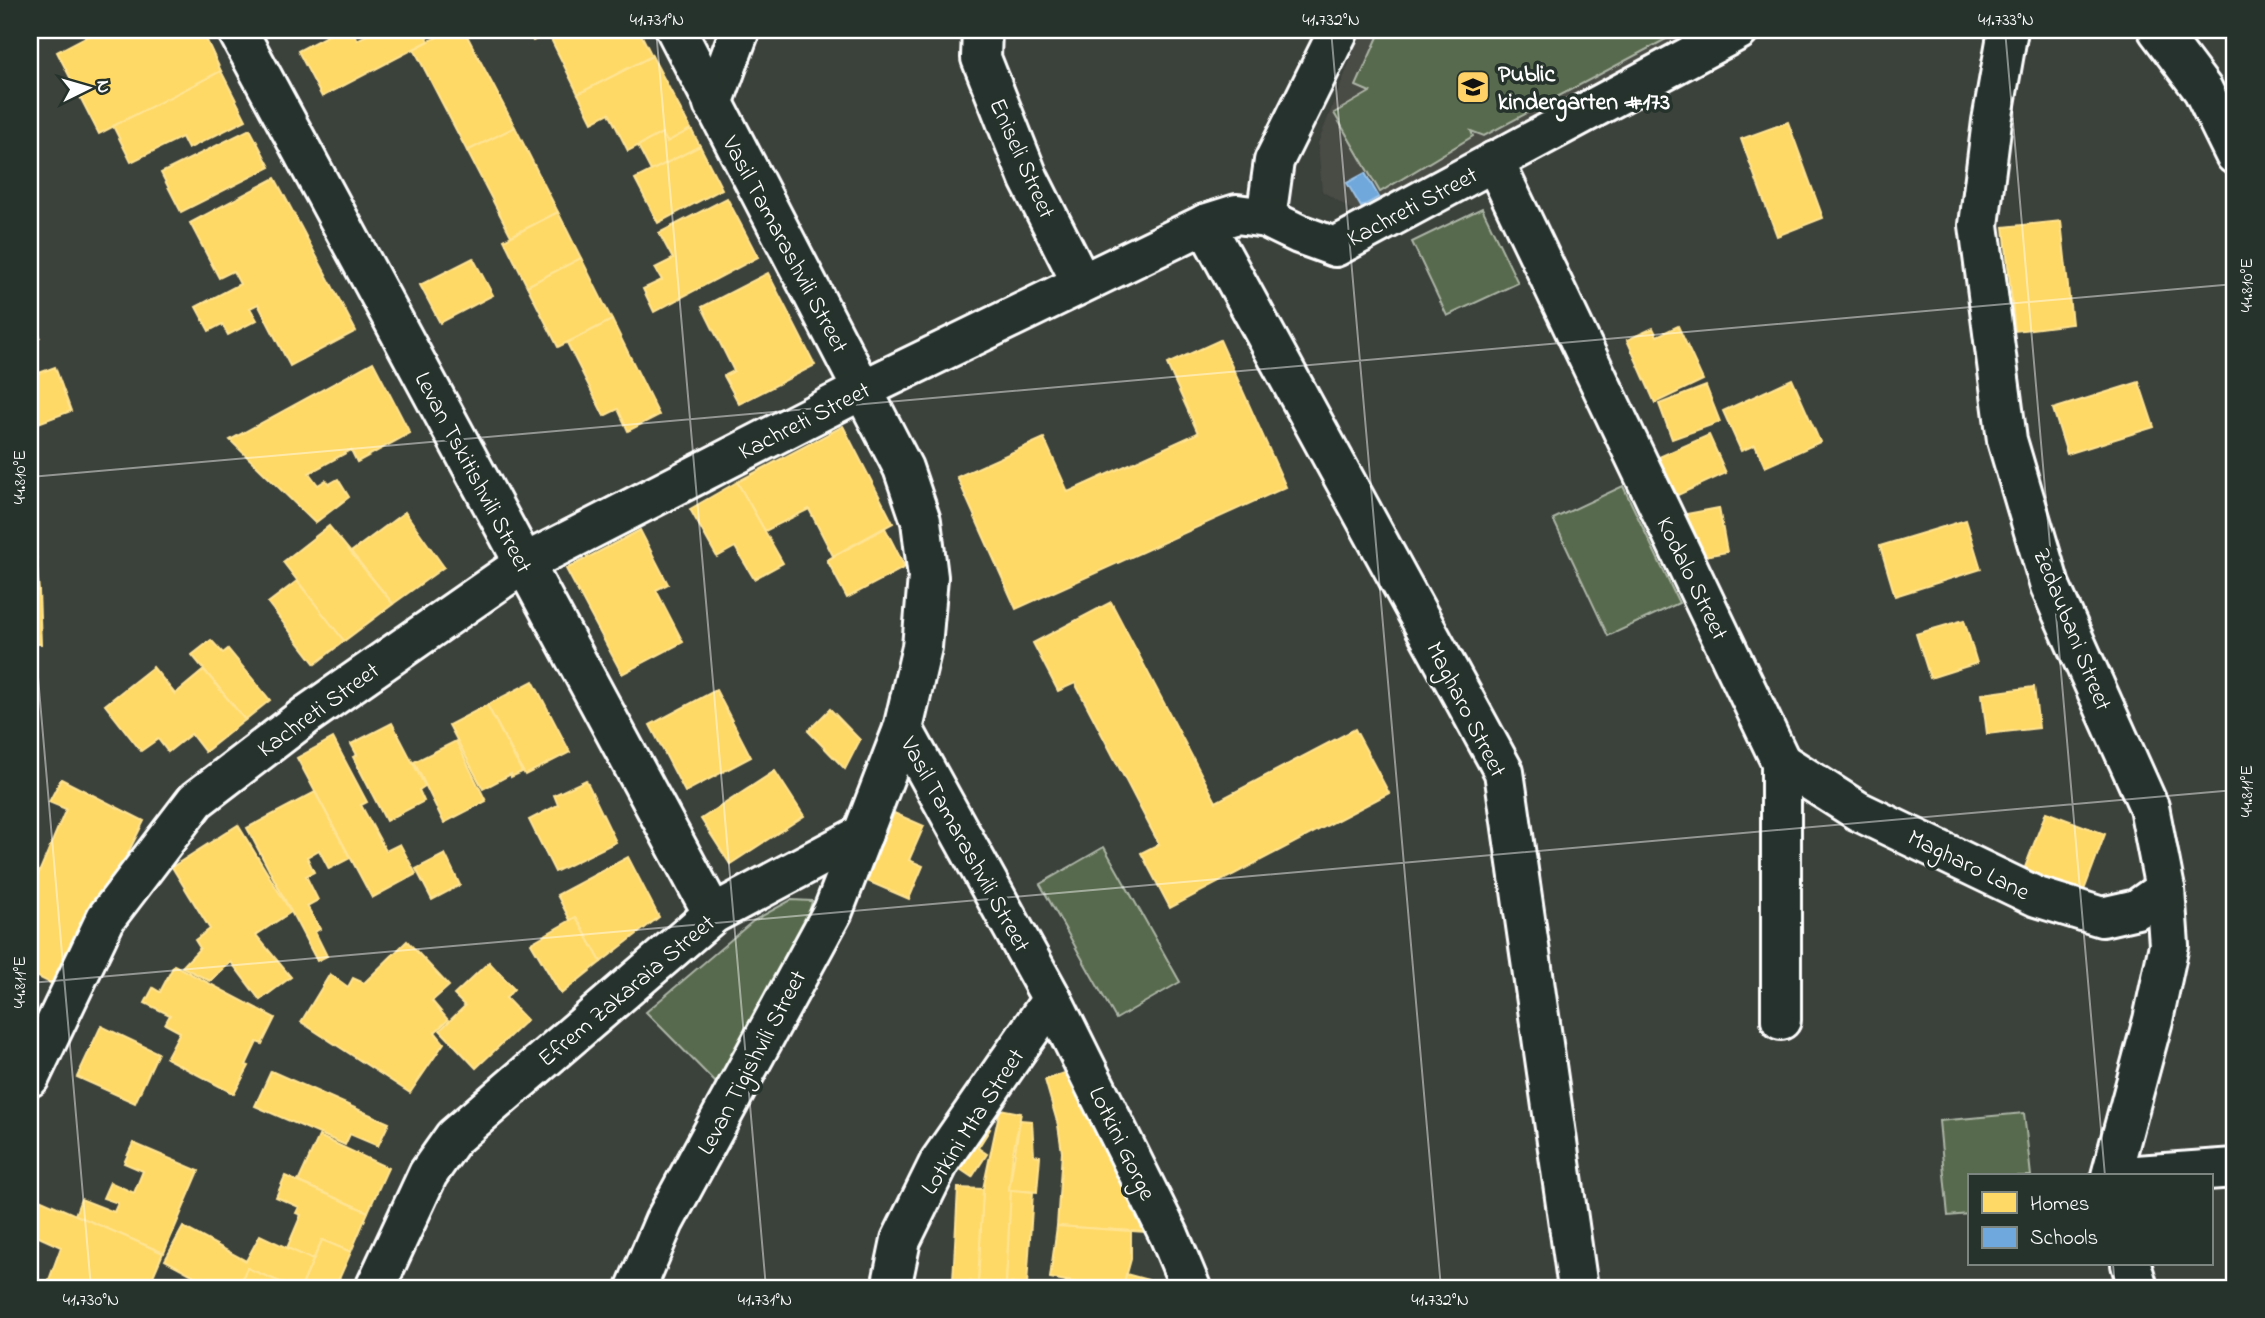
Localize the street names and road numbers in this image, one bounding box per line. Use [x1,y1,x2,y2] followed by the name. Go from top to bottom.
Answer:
[979,93,1063,225] street label: Eniseli Street
[711,129,856,360] street label: Vasil Tamarashvili Street
[1342,159,1485,257] street label: Kachreti Street
[404,366,540,580] street label: Levan Tskitishvili Street
[733,374,877,470] street label: Kachreti Street
[1646,511,1736,647] street label: Kodalo Street
[2022,543,2119,717] street label: Zedaubani Street
[1416,636,1514,784] street label: Magharo Street
[251,655,388,767] street label: Kachreti Street
[889,730,1038,959] street label: Vasil Tamarashvili Street
[1901,822,2035,911] street label: Magharo Lane
[531,907,724,1077] street label: Efrem Zakaraia Street
[690,964,817,1162] street label: Levan Tigishvili Street
[914,1042,1035,1203] street label: Lotkini Mta Street
[1078,1081,1164,1207] street label: Lotkini Gorge

